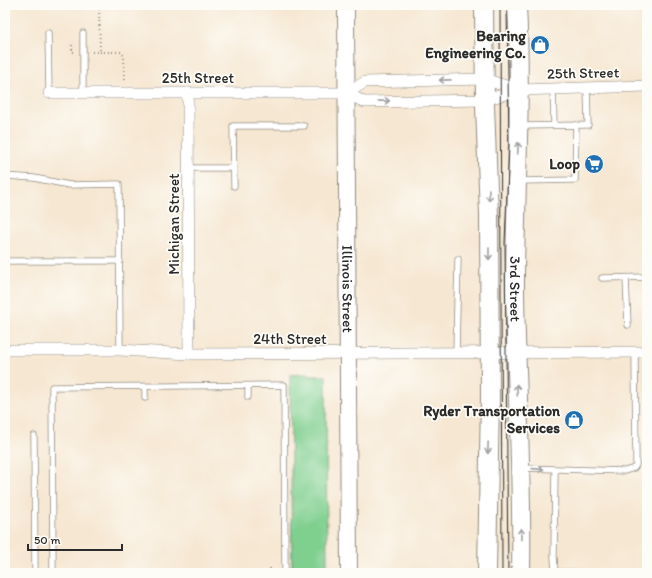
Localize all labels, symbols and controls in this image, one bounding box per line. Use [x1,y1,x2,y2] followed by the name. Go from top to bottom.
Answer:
[425,27,526,63] place label: Bearing Engineering Co.
[529,34,551,56] shop icon: Bearing Engineering Co.
[547,63,620,83] street label: 25th Street
[162,69,235,87] street label: 25th Street
[439,76,452,84] one-way arrow
[377,98,390,105] one-way arrow
[514,142,522,155] one-way arrow
[583,153,605,175] supermarket icon: Loop
[549,155,580,174] place label: Loop
[165,173,183,275] street label: Michigan Street
[485,188,493,201] one-way arrow
[338,245,357,333] street label: Illinois Street
[485,247,493,260] one-way arrow
[506,256,525,322] street label: 3rd Street
[253,330,327,348] street label: 24th Street
[513,384,520,397] one-way arrow
[423,402,561,437] place label: Ryder Transportation Services
[563,409,585,431] shop icon: Ryder Transportation Services
[485,441,492,454] one-way arrow
[531,465,544,472] one-way arrow
[28,526,122,552] scale bar
[517,528,525,541] one-way arrow
[34,533,60,547] text: 50 m

